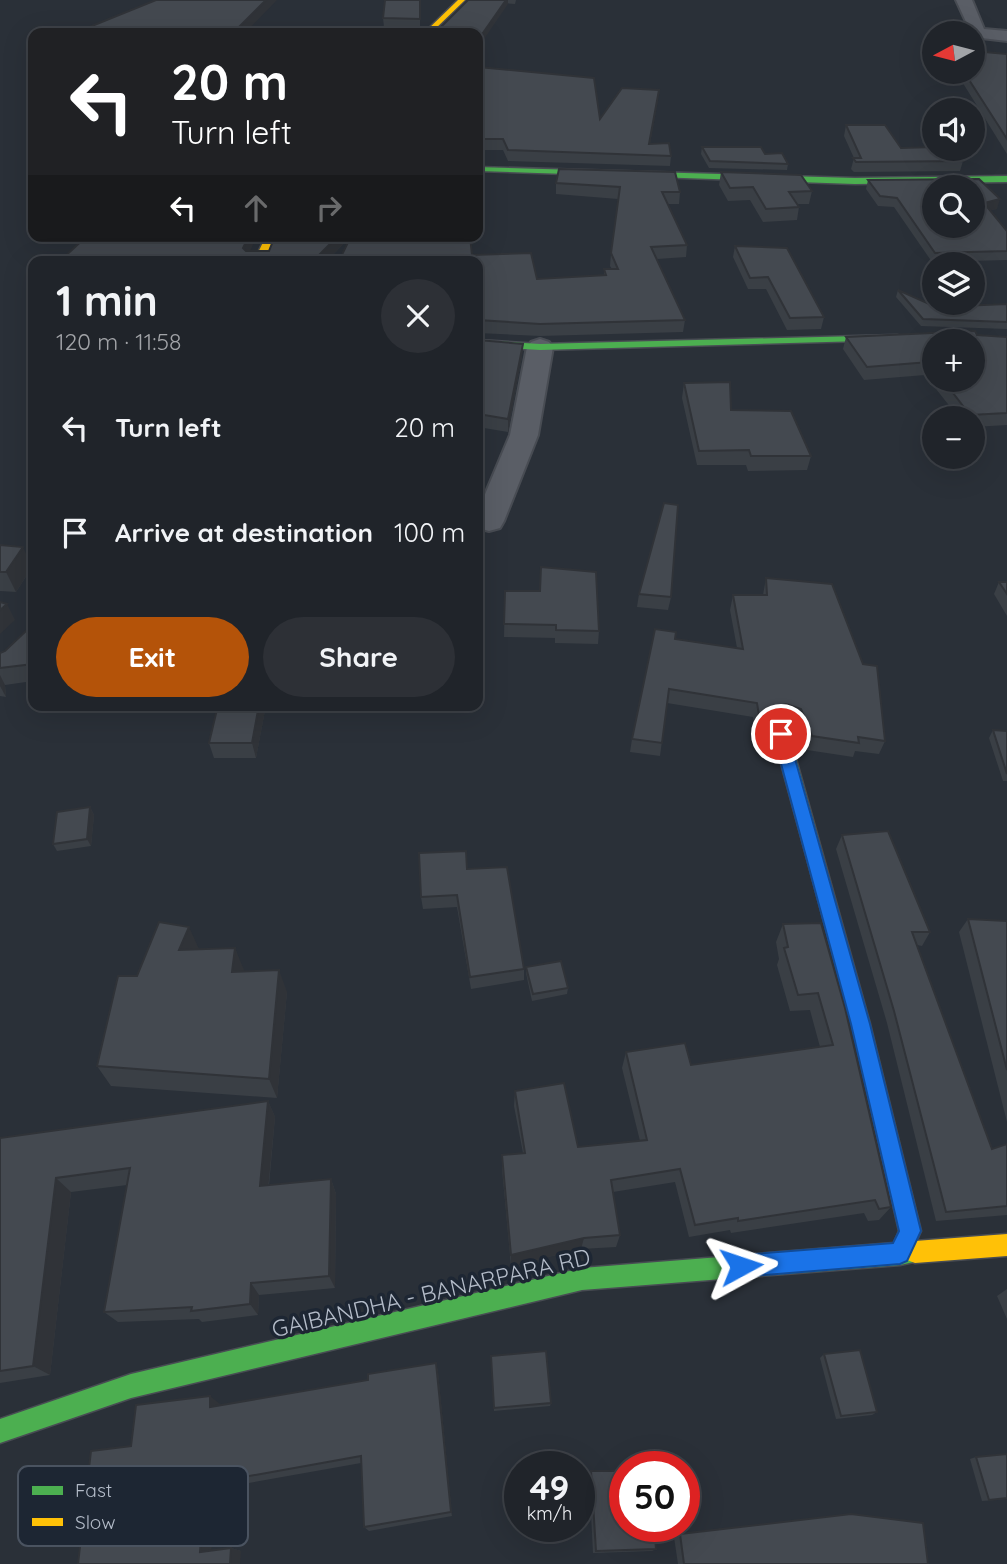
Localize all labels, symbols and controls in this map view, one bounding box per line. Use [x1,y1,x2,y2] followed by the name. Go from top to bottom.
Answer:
[922,21,985,84] north arrow
[922,21,985,469] map controls
[171,51,288,112] text: 20 m
[56,56,147,147] icon: left
[922,98,985,161] button: sound
[171,112,292,152] text: Turn left
[922,175,985,238] button: search
[164,189,202,227] icon: left
[237,189,275,227] icon: ahead
[310,189,348,227] icon: right
[922,252,985,315] button: layers
[56,274,158,327] text: 1 min
[381,279,455,353] button: close
[56,327,182,356] text: 120 m · 11:58
[922,329,985,392] button: +
[922,406,985,469] button: −
[56,409,94,447] icon: left
[115,411,222,444] text: Turn left
[394,411,455,444] text: 20 m
[56,514,94,552] icon: arrive
[115,516,373,549] text: Arrive at destination
[394,516,465,549] text: 100 m
[56,617,249,697] button: Exit
[263,617,455,697] button: Share
[751,704,811,764] pin
[762,715,800,753] icon: arrive
[704,1229,778,1303] position arrow
[269,1242,593,1343] street label: GAIBANDHA - BANARPARA RD
[609,1451,700,1542] speed limit sign: 50
[530,1465,569,1509] text: 49
[18,1466,248,1546] legend
[75,1478,112,1502] text: Fast
[527,1502,572,1525] text: km/h
[75,1510,116,1534] text: Slow

